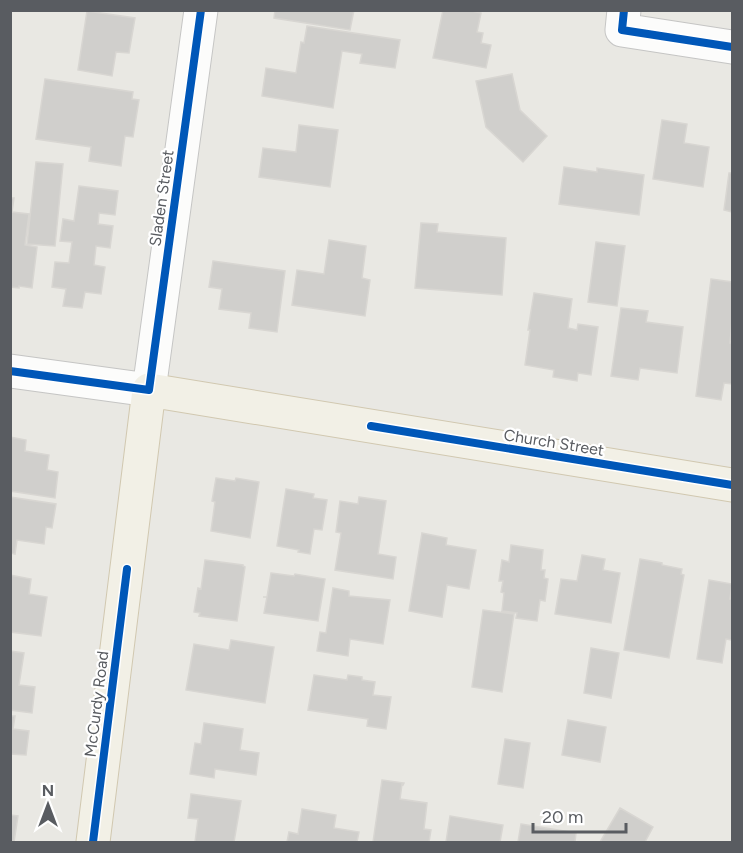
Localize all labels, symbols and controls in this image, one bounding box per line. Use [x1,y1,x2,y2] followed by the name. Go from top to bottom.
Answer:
[145,149,178,248] street label: Sladen Street
[502,425,605,460] street label: Church Street
[81,650,112,758] street label: McCurdy Road
[18,775,78,835] north arrow
[42,781,54,800] text: N
[533,796,626,834] scale bar
[542,806,583,828] text: 20 m

